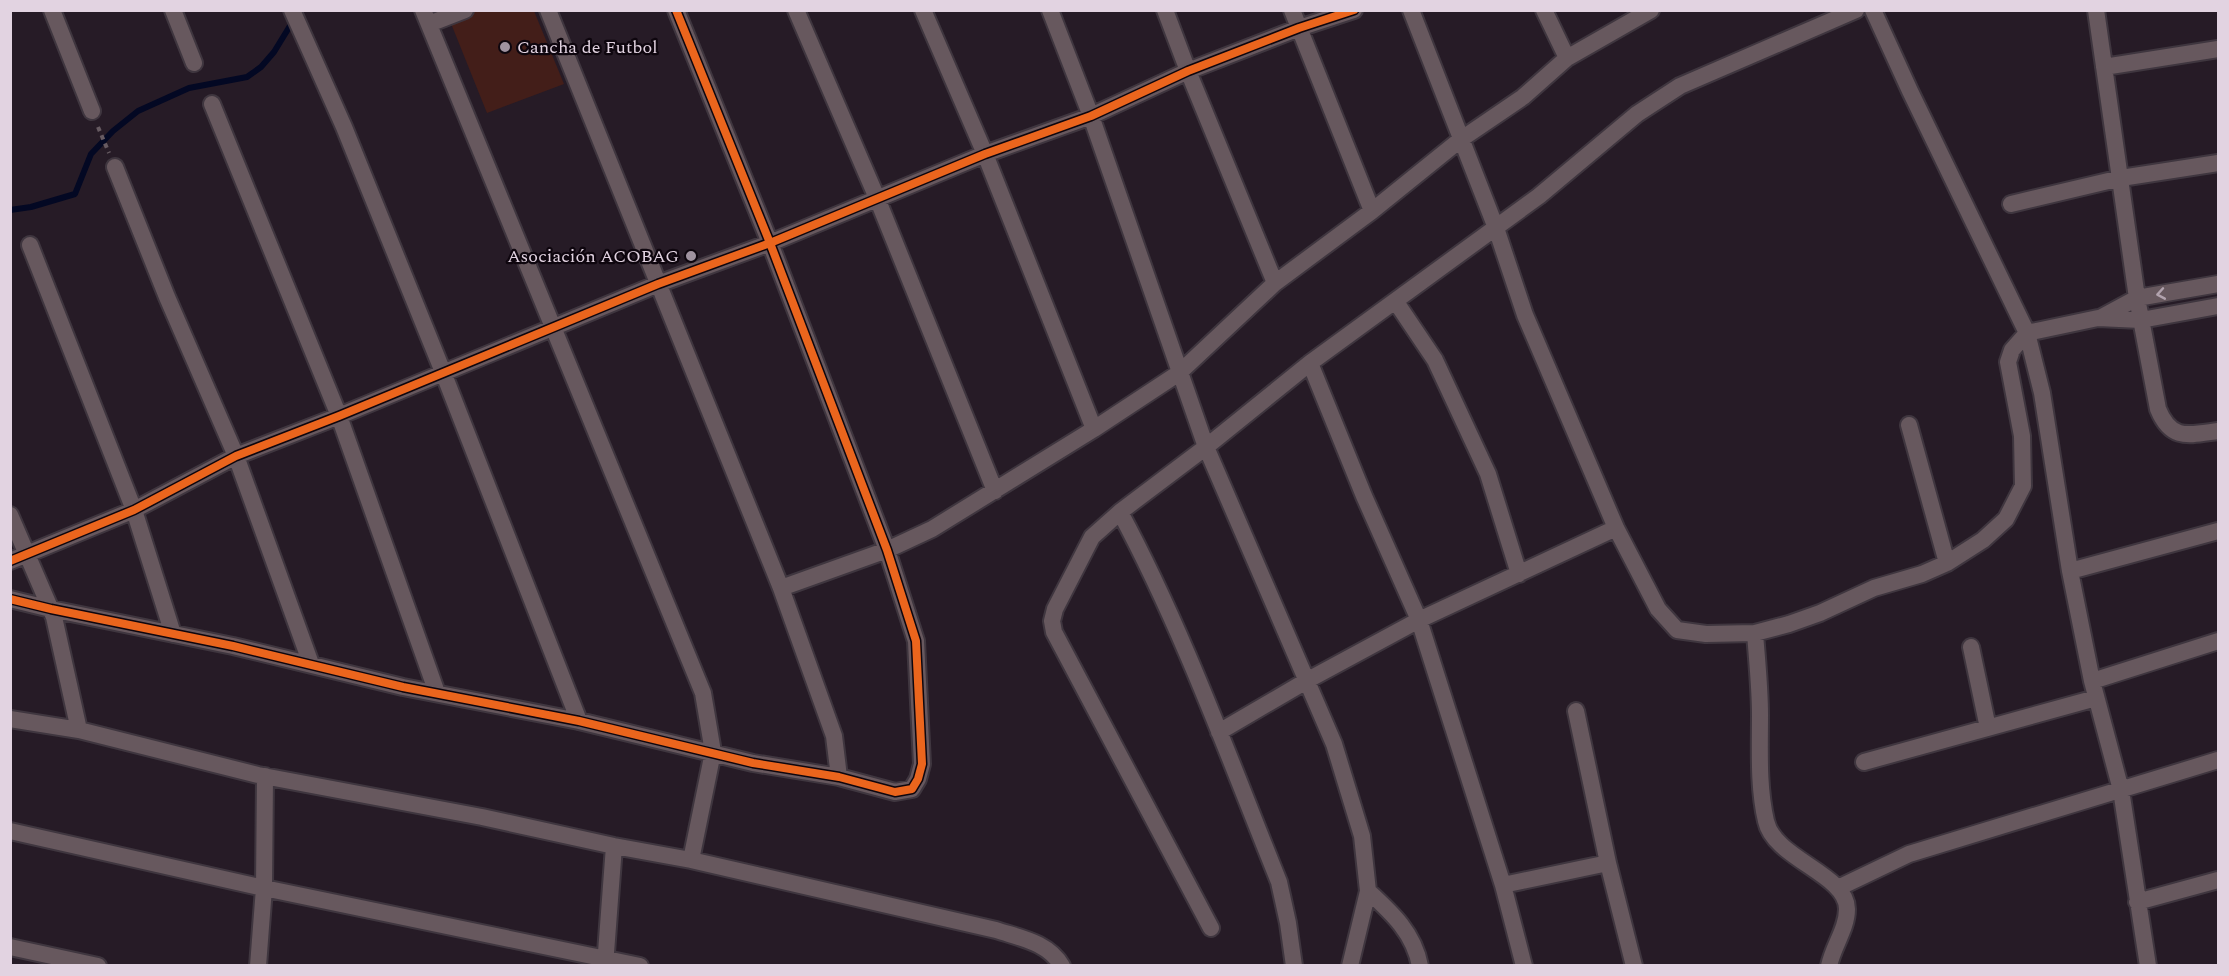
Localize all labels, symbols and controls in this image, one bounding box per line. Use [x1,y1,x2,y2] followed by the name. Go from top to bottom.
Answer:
[517,34,657,61] place label: Cancha de Futbol
[498,40,512,54] marker: Cancha de Futbol
[507,243,679,270] place label: Asociación ACOBAG
[684,249,698,263] marker: Asociación ACOBAG
[2156,287,2165,299] one-way arrow

